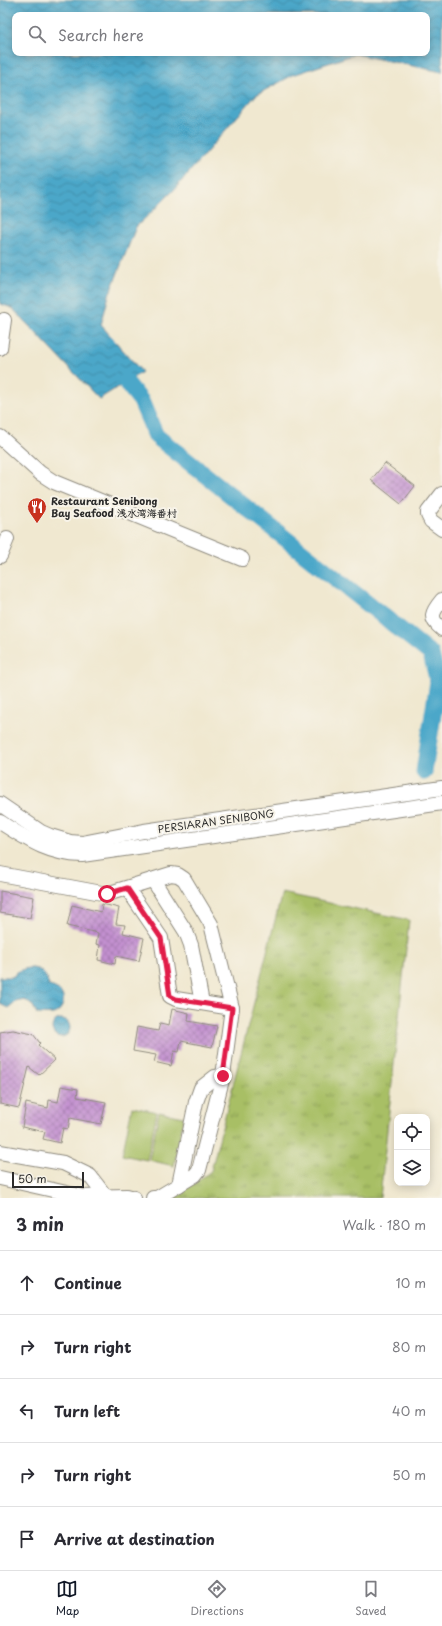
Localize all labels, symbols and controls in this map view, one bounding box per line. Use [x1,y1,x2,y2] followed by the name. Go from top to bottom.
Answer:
[12,12,430,56] search box
[26,23,48,45] icon: search
[58,23,144,46] text: Search here
[51,493,177,520] place label: Restaurant Senibong Bay Seafood 浅水湾海番村
[26,496,48,524] restaurant icon: Restaurant Senibong Bay Seafood 浅水湾海番村
[157,805,275,836] street label: PERSIARAN SENIBONG
[98,885,116,903] route start
[214,1067,232,1085] route end
[394,1114,430,1186] map controls
[394,1114,430,1150] button: locate
[394,1150,430,1186] button: layers
[12,1170,84,1189] scale bar
[18,1170,47,1187] text: 50 m
[16,1211,64,1237] text: 3 min
[343,1215,426,1234] text: Walk · 180 m
[54,1271,122,1294] text: Continue
[16,1272,38,1294] icon: ahead
[396,1273,426,1292] text: 10 m
[54,1335,131,1358] text: Turn right
[16,1336,38,1358] icon: right
[392,1337,426,1356] text: 80 m
[54,1399,120,1422] text: Turn left
[16,1400,38,1422] icon: left
[392,1401,426,1420] text: 40 m
[54,1463,131,1486] text: Turn right
[16,1464,38,1486] icon: right
[392,1465,426,1484] text: 50 m
[54,1527,215,1550] text: Arrive at destination
[16,1528,38,1550] icon: arrive
[56,1578,79,1619] tab: Map
[190,1578,244,1619] tab: Directions
[355,1578,386,1619] tab: Saved

